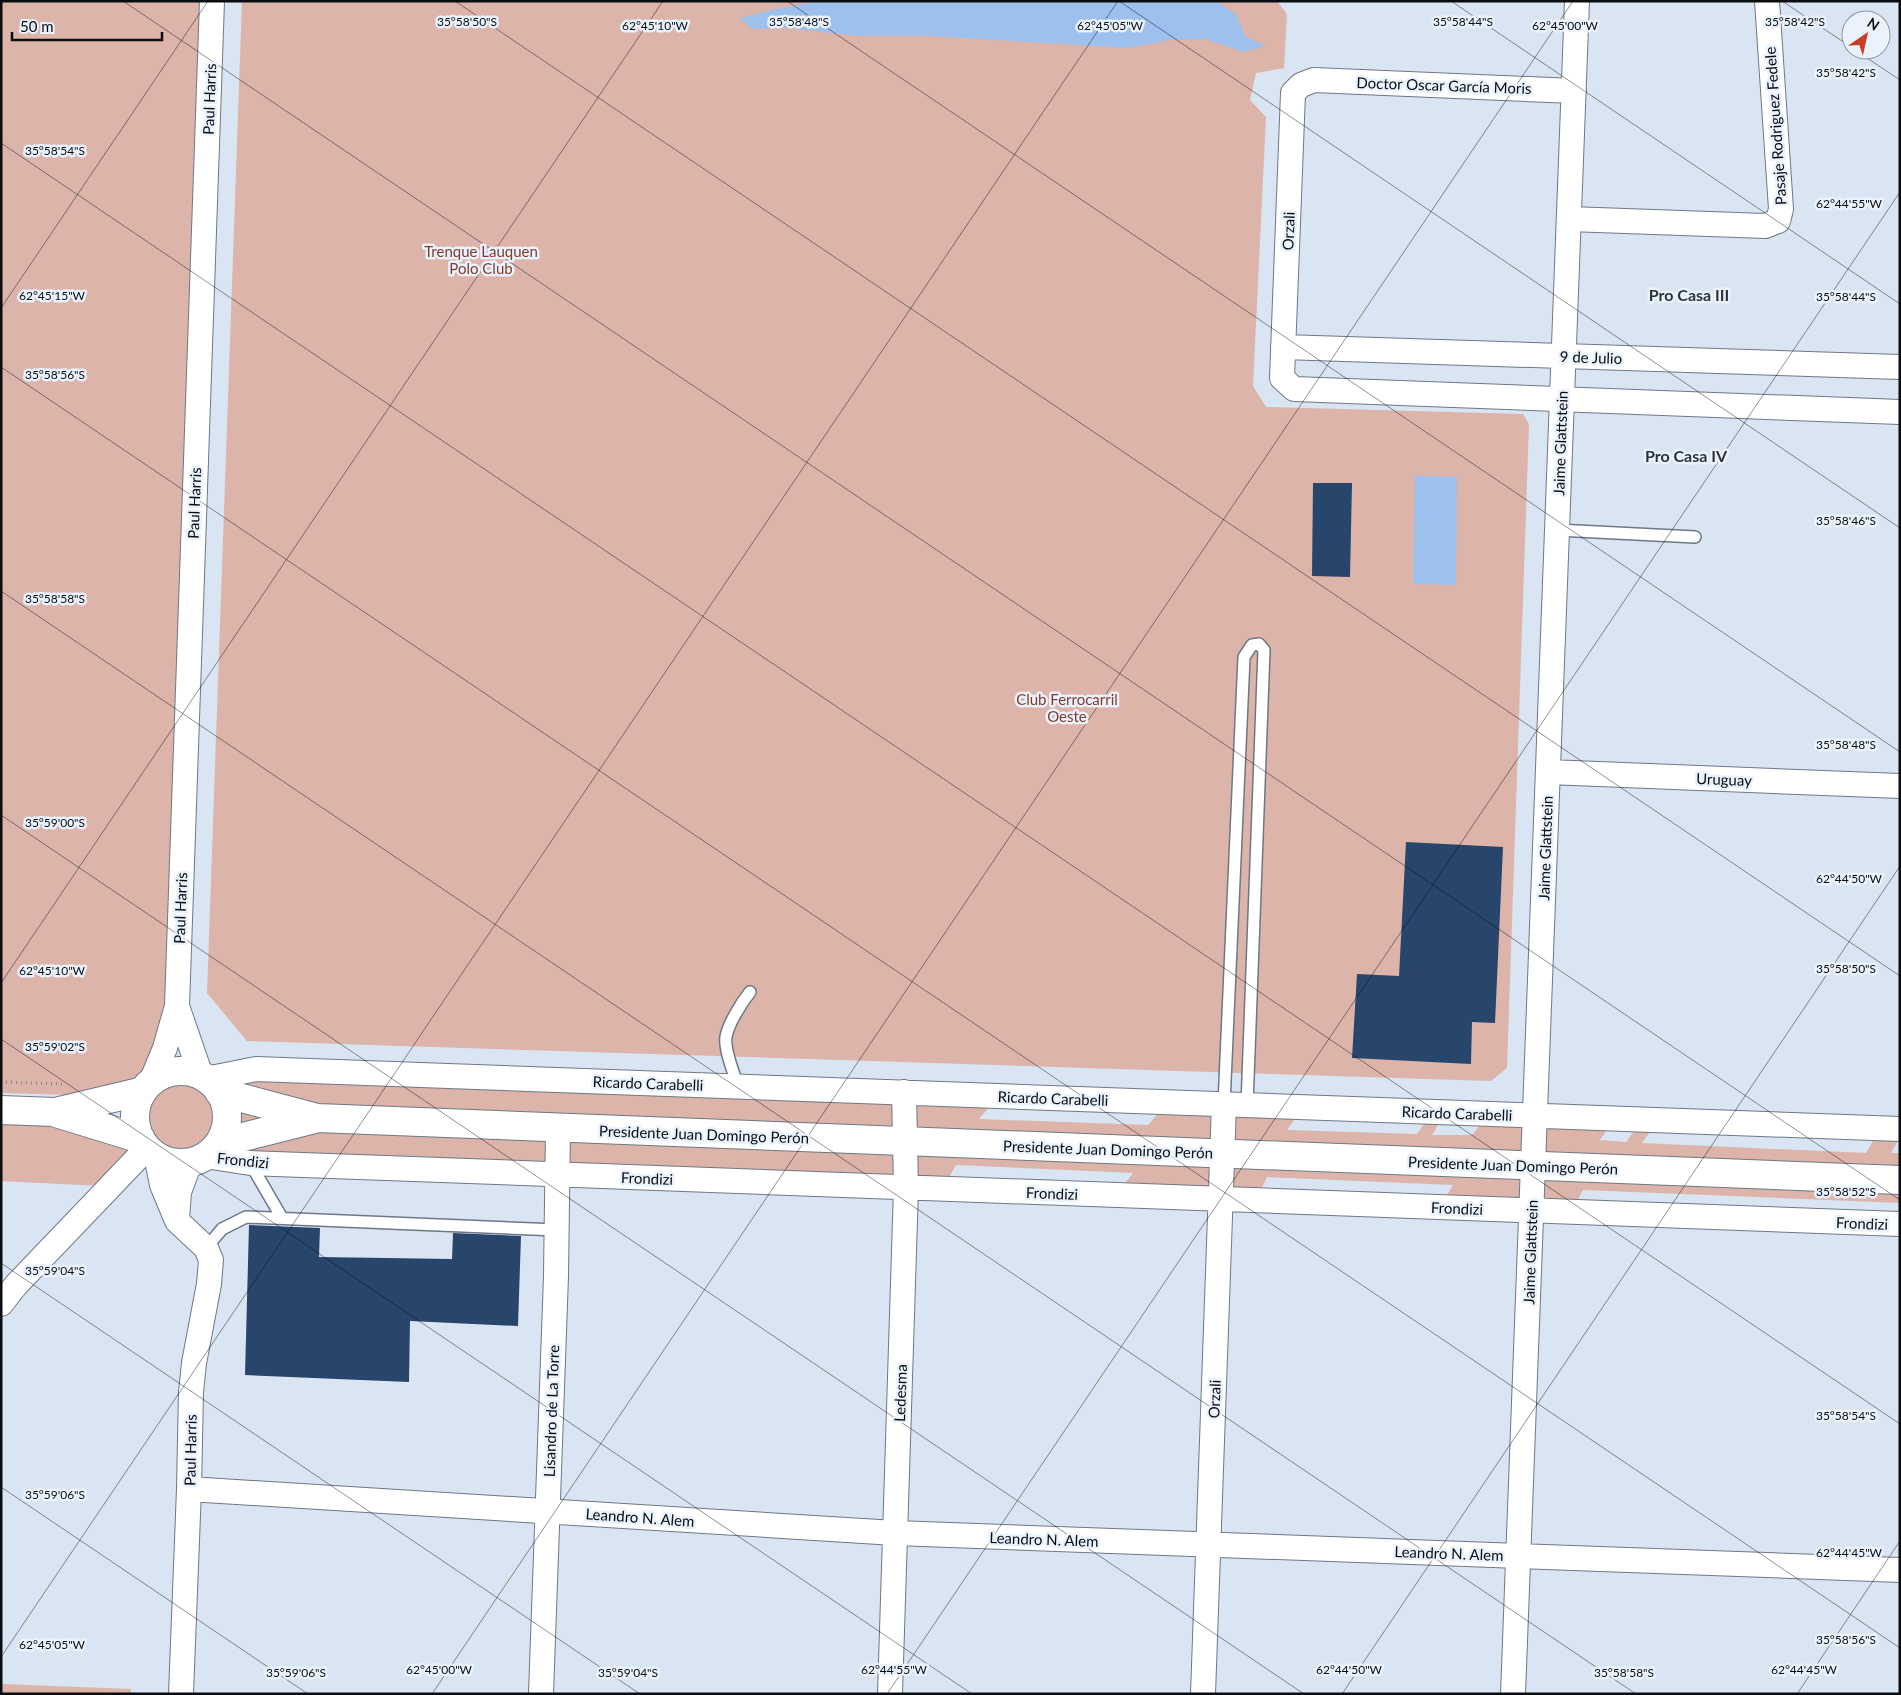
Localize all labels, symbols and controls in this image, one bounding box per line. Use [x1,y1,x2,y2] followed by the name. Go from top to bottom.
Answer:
[12,10,162,42] scale bar
[1841,10,1891,60] north arrow
[437,14,497,29] text: 35°58'50"S
[769,14,829,29] text: 35°58'48"S
[1433,14,1493,29] text: 35°58'44"S
[1765,14,1825,29] text: 35°58'42"S
[1864,14,1883,34] text: N
[20,17,54,35] text: 50 m
[622,18,689,33] text: 62°45'10"W
[1077,18,1144,33] text: 62°45'05"W
[1532,18,1599,33] text: 62°45'00"W
[1760,46,1790,206] street label: Pasaje Rodriguez Fedele
[199,63,219,135] street label: Paul Harris
[1816,65,1876,80] text: 35°58'42"S
[1356,73,1532,97] street label: Doctor Oscar García Moris
[25,143,85,158] text: 35°58'54"S
[1816,196,1883,211] text: 62°44'55"W
[1278,211,1298,251] street label: Orzali
[424,242,538,277] park label: Trenque Lauquen Polo Club
[1649,285,1729,304] district label: Pro Casa III
[19,288,86,303] text: 62°45'15"W
[1816,289,1876,304] text: 35°58'44"S
[1560,347,1622,367] street label: 9 de Julio
[25,367,85,382] text: 35°58'56"S
[1549,390,1571,496] street label: Jaime Glattstein
[1645,446,1728,465] district label: Pro Casa IV
[184,467,204,539] street label: Paul Harris
[1816,513,1876,528] text: 35°58'46"S
[25,591,85,606] text: 35°58'58"S
[1016,690,1118,725] park label: Club Ferrocarril Oeste
[1816,737,1876,752] text: 35°58'48"S
[1696,769,1752,789] street label: Uruguay
[1534,795,1556,901] street label: Jaime Glattstein
[25,815,85,830] text: 35°59'00"S
[1816,871,1883,886] text: 62°44'50"W
[170,872,190,944] street label: Paul Harris
[1816,961,1876,976] text: 35°58'50"S
[19,963,86,978] text: 62°45'10"W
[25,1039,85,1054] text: 35°59'02"S
[592,1072,704,1094] street label: Ricardo Carabelli
[997,1087,1109,1109] street label: Ricardo Carabelli
[1401,1102,1513,1124] street label: Ricardo Carabelli
[599,1121,809,1147] street label: Presidente Juan Domingo Perón
[1003,1136,1213,1162] street label: Presidente Juan Domingo Perón
[216,1148,270,1172] street label: Frondizi
[1408,1152,1618,1178] street label: Presidente Juan Domingo Perón
[621,1168,673,1188] street label: Frondizi
[1026,1183,1078,1203] street label: Frondizi
[1816,1184,1876,1199] text: 35°58'52"S
[1431,1198,1483,1218] street label: Frondizi
[1519,1199,1541,1305] street label: Jaime Glattstein
[1836,1213,1888,1233] street label: Frondizi
[25,1263,85,1278] text: 35°59'04"S
[540,1345,562,1477] street label: Lisandro de La Torre
[890,1364,910,1422] street label: Ledesma
[1204,1379,1224,1419] street label: Orzali
[1816,1408,1876,1423] text: 35°58'54"S
[180,1414,200,1486] street label: Paul Harris
[25,1487,85,1502] text: 35°59'06"S
[585,1504,695,1530] street label: Leandro N. Alem
[989,1528,1099,1550] street label: Leandro N. Alem
[1394,1542,1504,1564] street label: Leandro N. Alem
[1816,1545,1883,1560] text: 62°44'45"W
[1816,1632,1876,1647] text: 35°58'56"S
[19,1637,86,1652] text: 62°45'05"W
[406,1662,473,1677] text: 62°45'00"W
[861,1662,928,1677] text: 62°44'55"W
[1316,1662,1383,1677] text: 62°44'50"W
[1771,1662,1838,1677] text: 62°44'45"W
[266,1665,326,1680] text: 35°59'06"S
[598,1665,658,1680] text: 35°59'04"S
[1594,1665,1654,1680] text: 35°58'58"S

